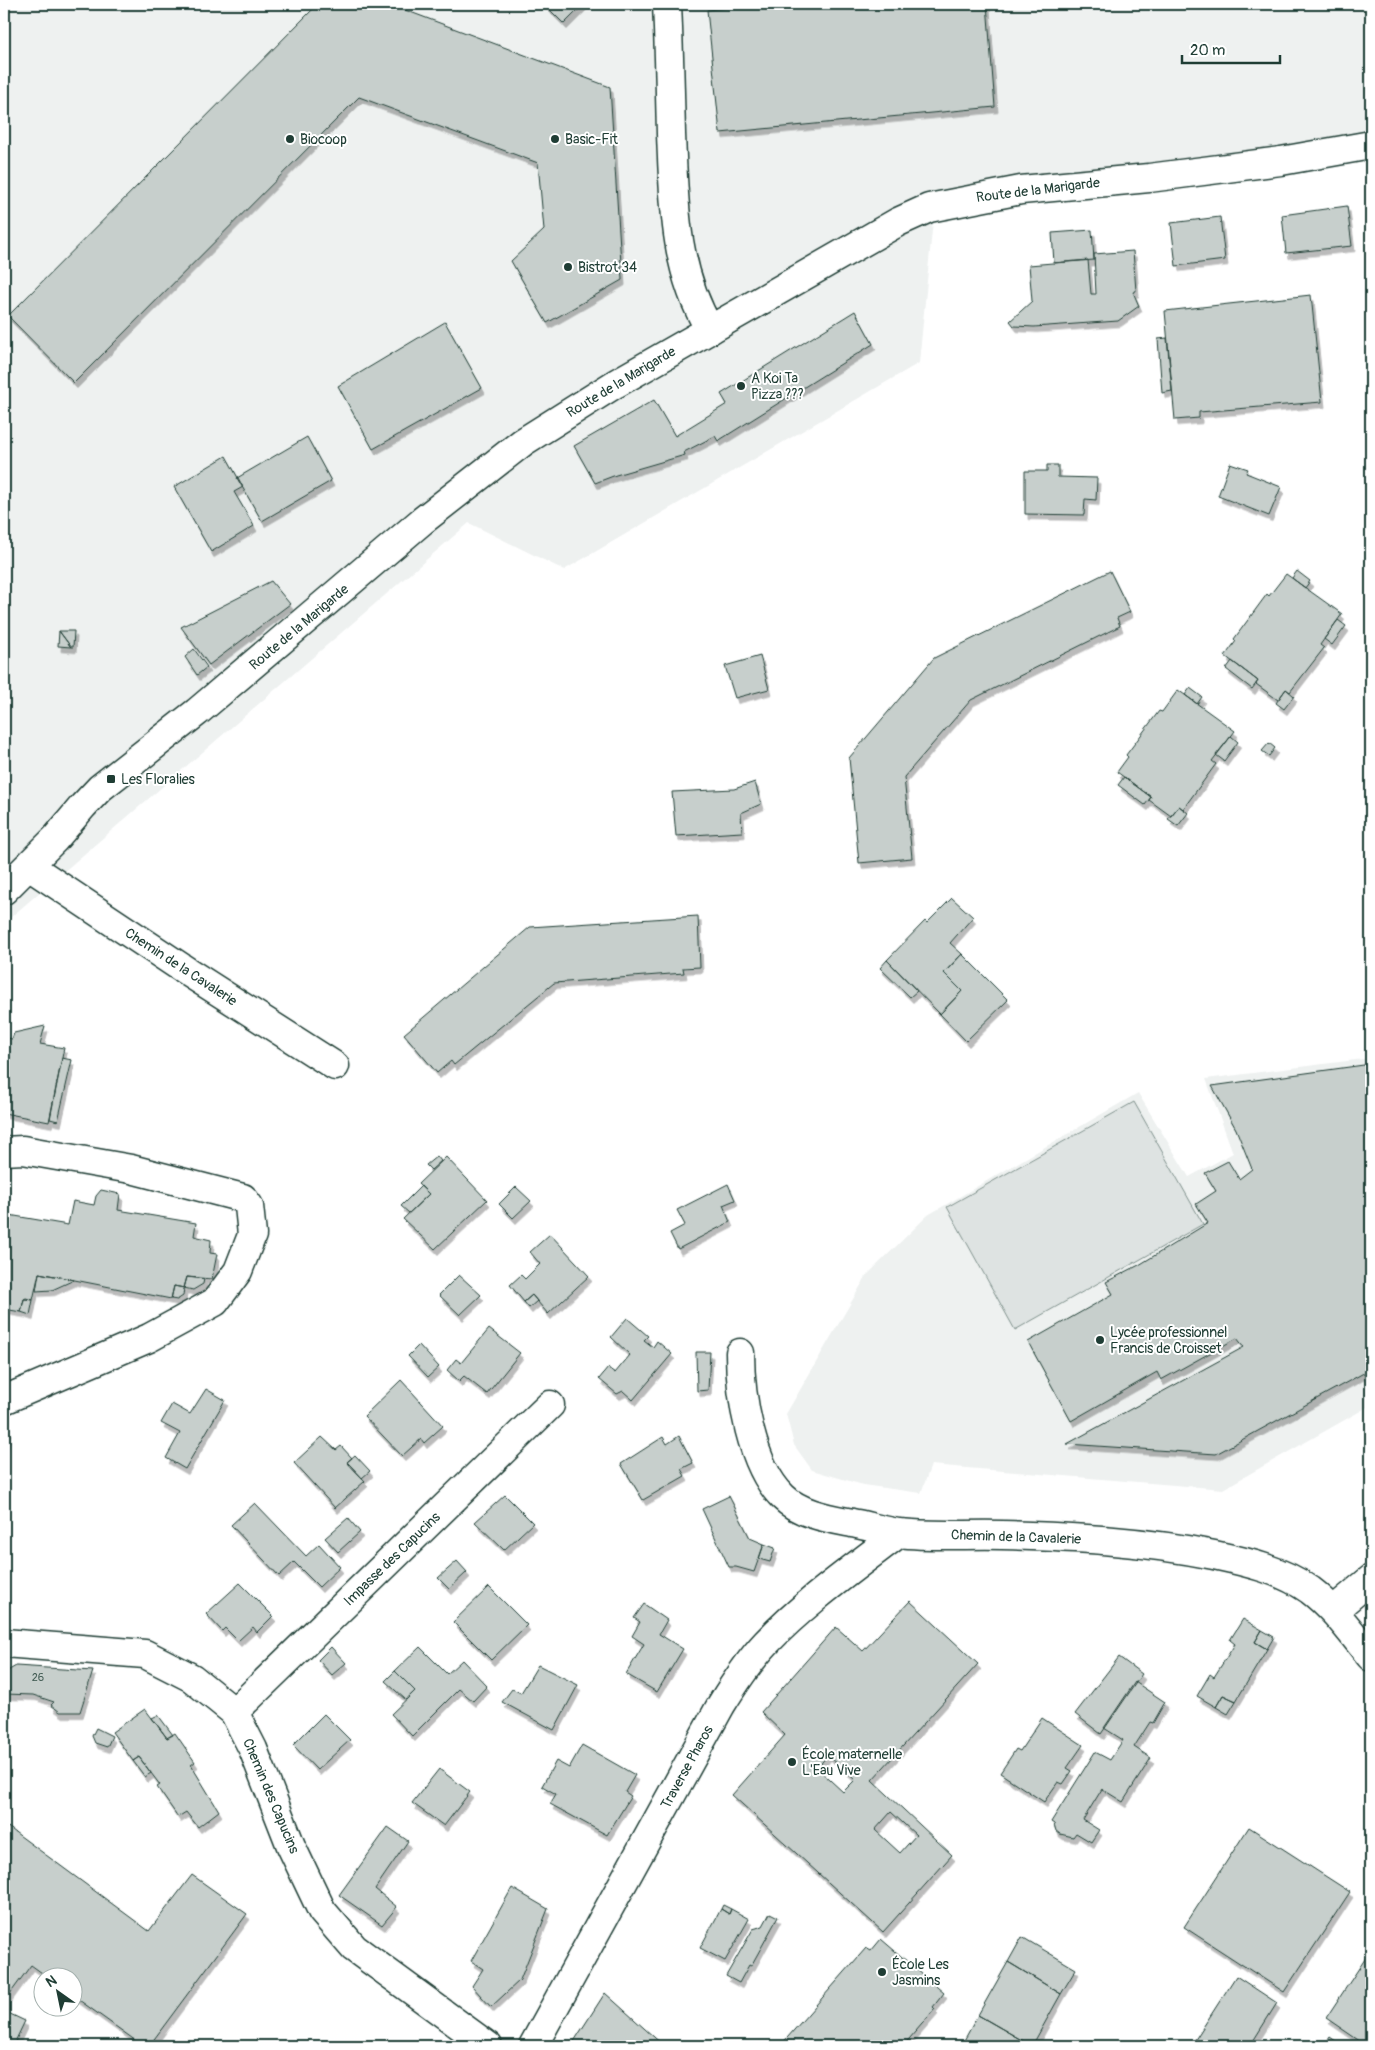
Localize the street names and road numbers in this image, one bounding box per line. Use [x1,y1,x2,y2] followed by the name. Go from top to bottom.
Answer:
[975,174,1101,206] street label: Route de la Marigarde
[563,343,679,421] street label: Route de la Marigarde
[246,580,352,673] street label: Route de la Marigarde
[122,924,240,1010] street label: Chemin de la Cavalerie
[340,1508,444,1609] street label: Impasse des Capucins
[951,1526,1081,1548] street label: Chemin de la Cavalerie
[657,1722,717,1812] street label: Traverse Pharos
[239,1736,303,1857] street label: Chemin des Capucins

